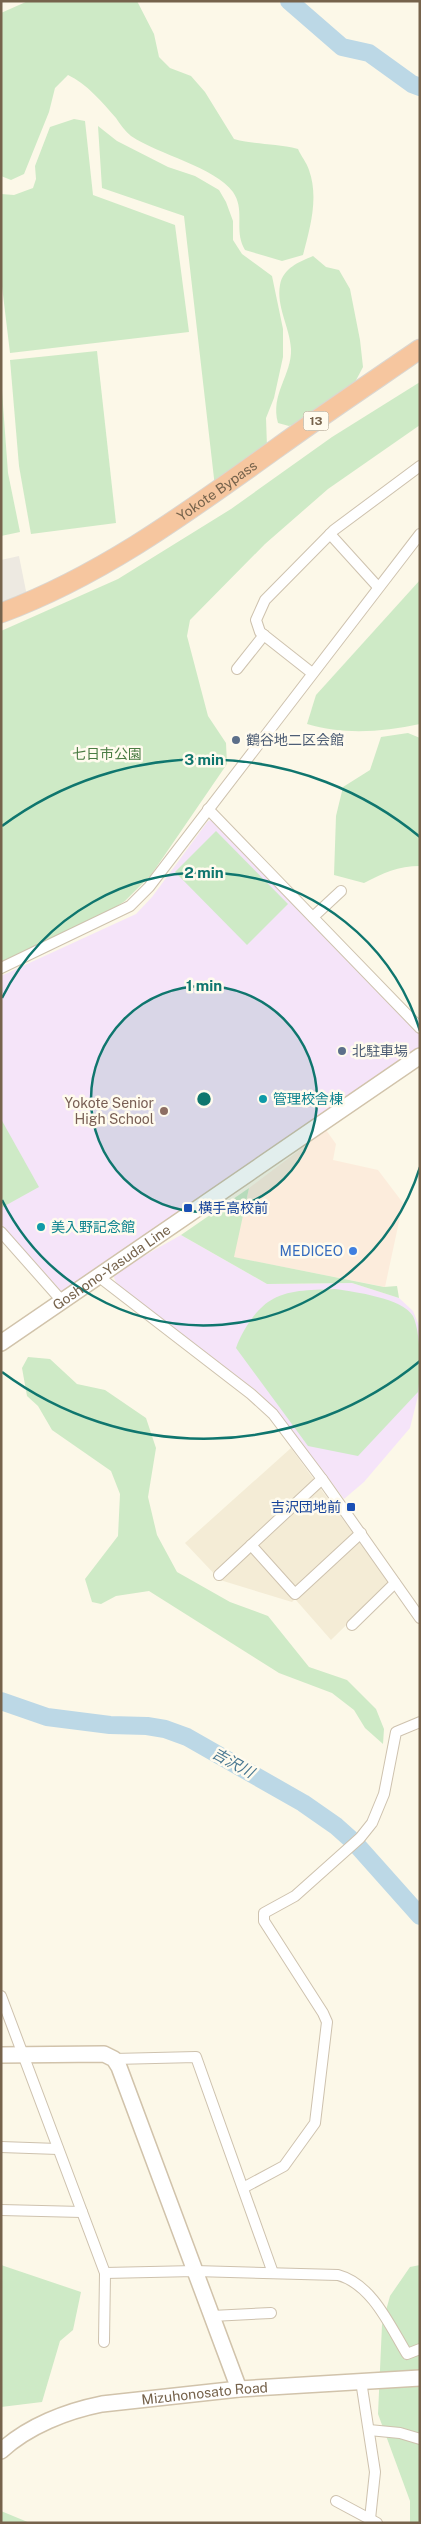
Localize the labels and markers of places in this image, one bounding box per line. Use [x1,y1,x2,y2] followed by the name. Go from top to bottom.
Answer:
[246,732,344,748] place label: 鶴谷地二区会館
[230,734,242,746] marker: 鶴谷地二区会館
[352,1043,408,1059] place label: 北駐車場
[336,1045,348,1057] marker: 北駐車場
[195,1090,213,1108] centre of rings
[273,1091,343,1107] place label: 管理校舎棟
[257,1093,269,1105] marker: 管理校舎棟
[65,1095,154,1127] place label: Yokote Senior High School
[158,1105,170,1117] marker: Yokote Senior High School
[198,1200,268,1216] place label: 横手高校前
[182,1202,194,1214] marker: 横手高校前
[51,1219,135,1235] place label: 美入野記念館
[35,1221,47,1233] marker: 美入野記念館
[280,1243,343,1259] place label: MEDICEO
[347,1245,359,1257] marker: MEDICEO
[271,1499,341,1515] place label: 吉沢団地前
[345,1501,357,1513] marker: 吉沢団地前

